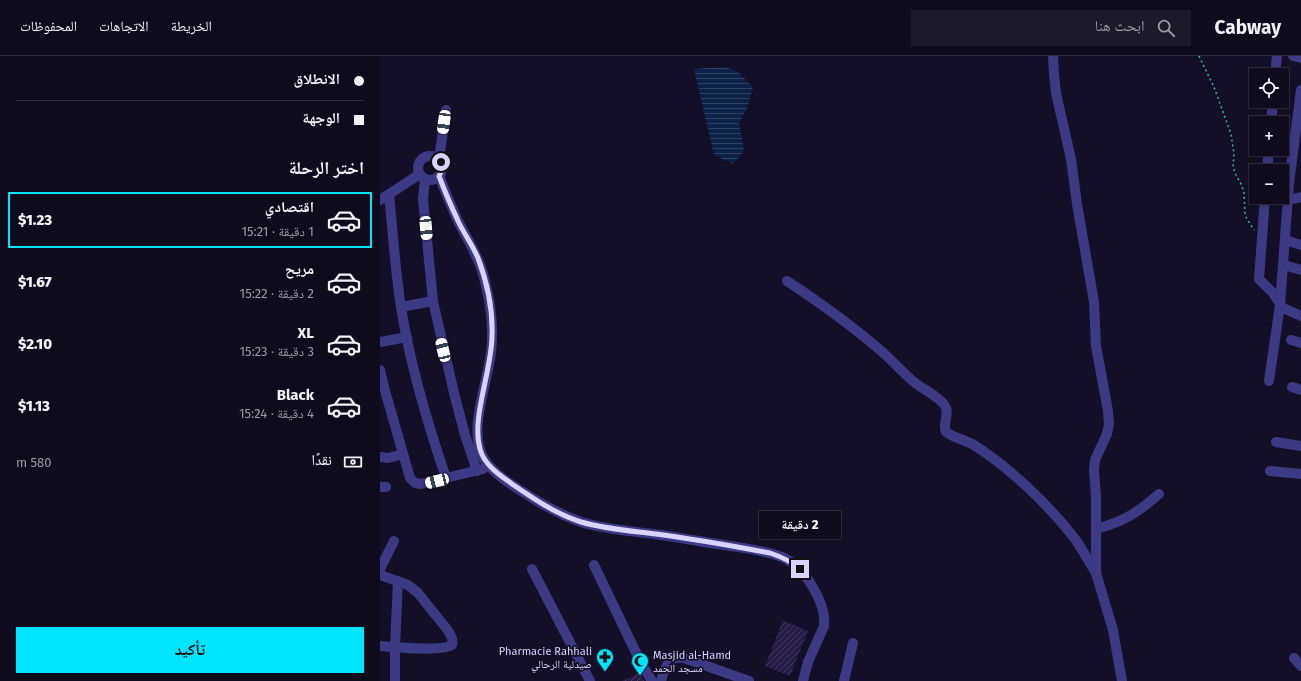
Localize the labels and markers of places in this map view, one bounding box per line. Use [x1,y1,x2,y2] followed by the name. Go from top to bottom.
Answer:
[499,645,592,673] place label: Pharmacie Rahhali صيدلية الرحالي
[595,647,615,672] pharmacy icon: Pharmacie Rahhali صيدلية الرحالي
[653,649,731,675] place label: Masjid al-Hamd مسجد الحمد
[630,651,650,676] mosque icon: Masjid al-Hamd مسجد الحمد

